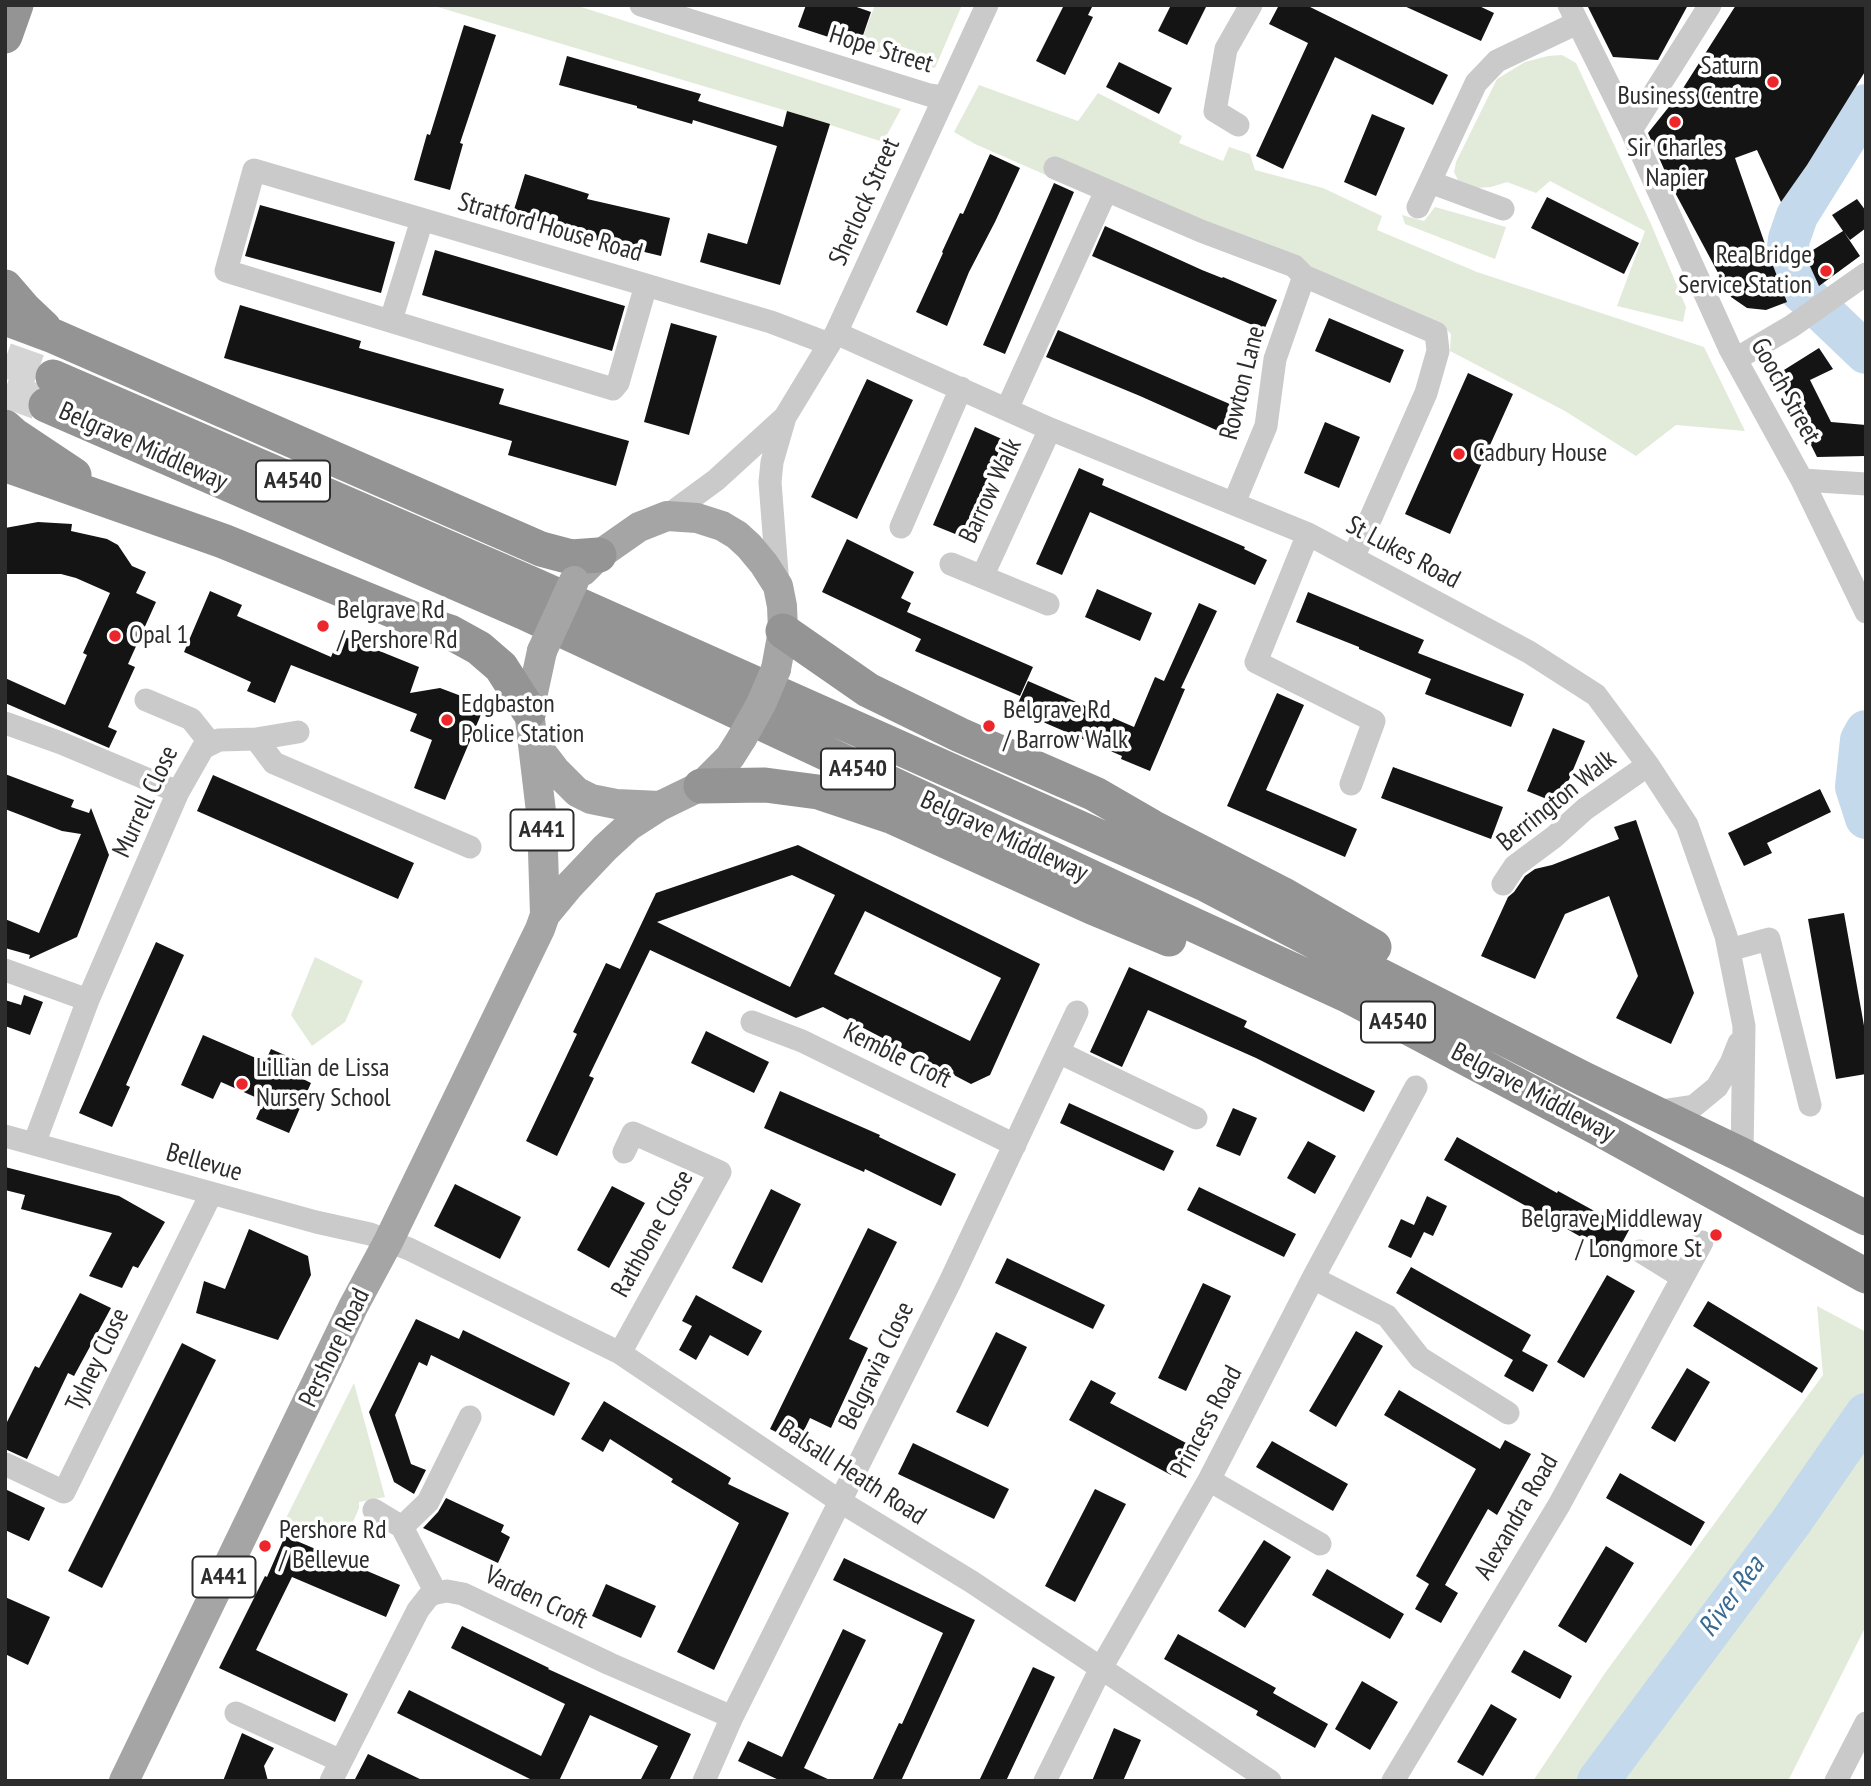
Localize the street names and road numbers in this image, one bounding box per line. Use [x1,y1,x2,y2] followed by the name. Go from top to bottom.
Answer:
[825,20,937,80] street label: Hope Street
[823,133,907,271] street label: Sherlock Street
[454,187,646,269] street label: Stratford House Road
[1214,323,1272,443] street label: Rowton Lane
[1743,333,1827,449] street label: Gooch Street
[54,396,232,498] street label: Belgrave Middleway
[953,434,1029,548] street label: Barrow Walk
[256,460,330,502] road number: A4540
[1341,510,1465,596] street label: St Lukes Road
[107,741,185,863] street label: Murrell Close
[1491,744,1623,858] street label: Berrington Walk
[821,748,895,790] road number: A4540
[915,785,1093,889] street label: Belgrave Middleway
[510,810,574,850] road number: A441
[1361,1002,1435,1042] road number: A4540
[838,1016,956,1096] street label: Kemble Croft
[1446,1037,1620,1149] street label: Belgrave Middleway
[162,1137,246,1189] street label: Bellevue
[605,1165,701,1303] street label: Rathbone Close
[293,1284,377,1412] street label: Pershore Road
[833,1297,921,1435] street label: Belgravia Close
[60,1304,136,1416] street label: Tylney Close
[1165,1361,1249,1483] street label: Princess Road
[773,1414,931,1532] street label: Balsall Heath Road
[1469,1449,1565,1585] street label: Alexandra Road
[192,1556,256,1597] road number: A441
[479,1560,593,1636] street label: Varden Croft

